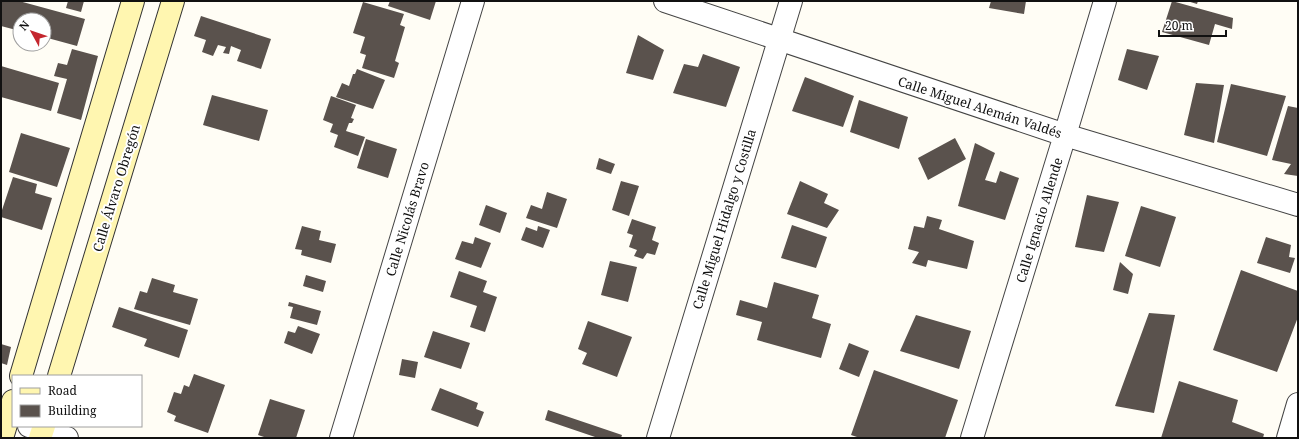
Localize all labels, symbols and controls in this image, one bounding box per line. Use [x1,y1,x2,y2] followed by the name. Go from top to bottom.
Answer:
[12,12,52,52] north arrow
[1159,12,1226,38] scale bar
[15,17,33,33] text: N
[1165,17,1193,34] text: 20 m
[896,72,1064,142] street label: Calle Miguel Alemán Valdés
[88,122,144,254] street label: Calle Álvaro Obregón
[688,127,760,311] street label: Calle Miguel Hidalgo y Costilla
[1011,155,1067,285] street label: Calle Ignacio Allende
[381,159,433,279] street label: Calle Nicolás Bravo
[12,375,142,427] legend
[48,382,78,399] text: Road
[48,402,97,419] text: Building

